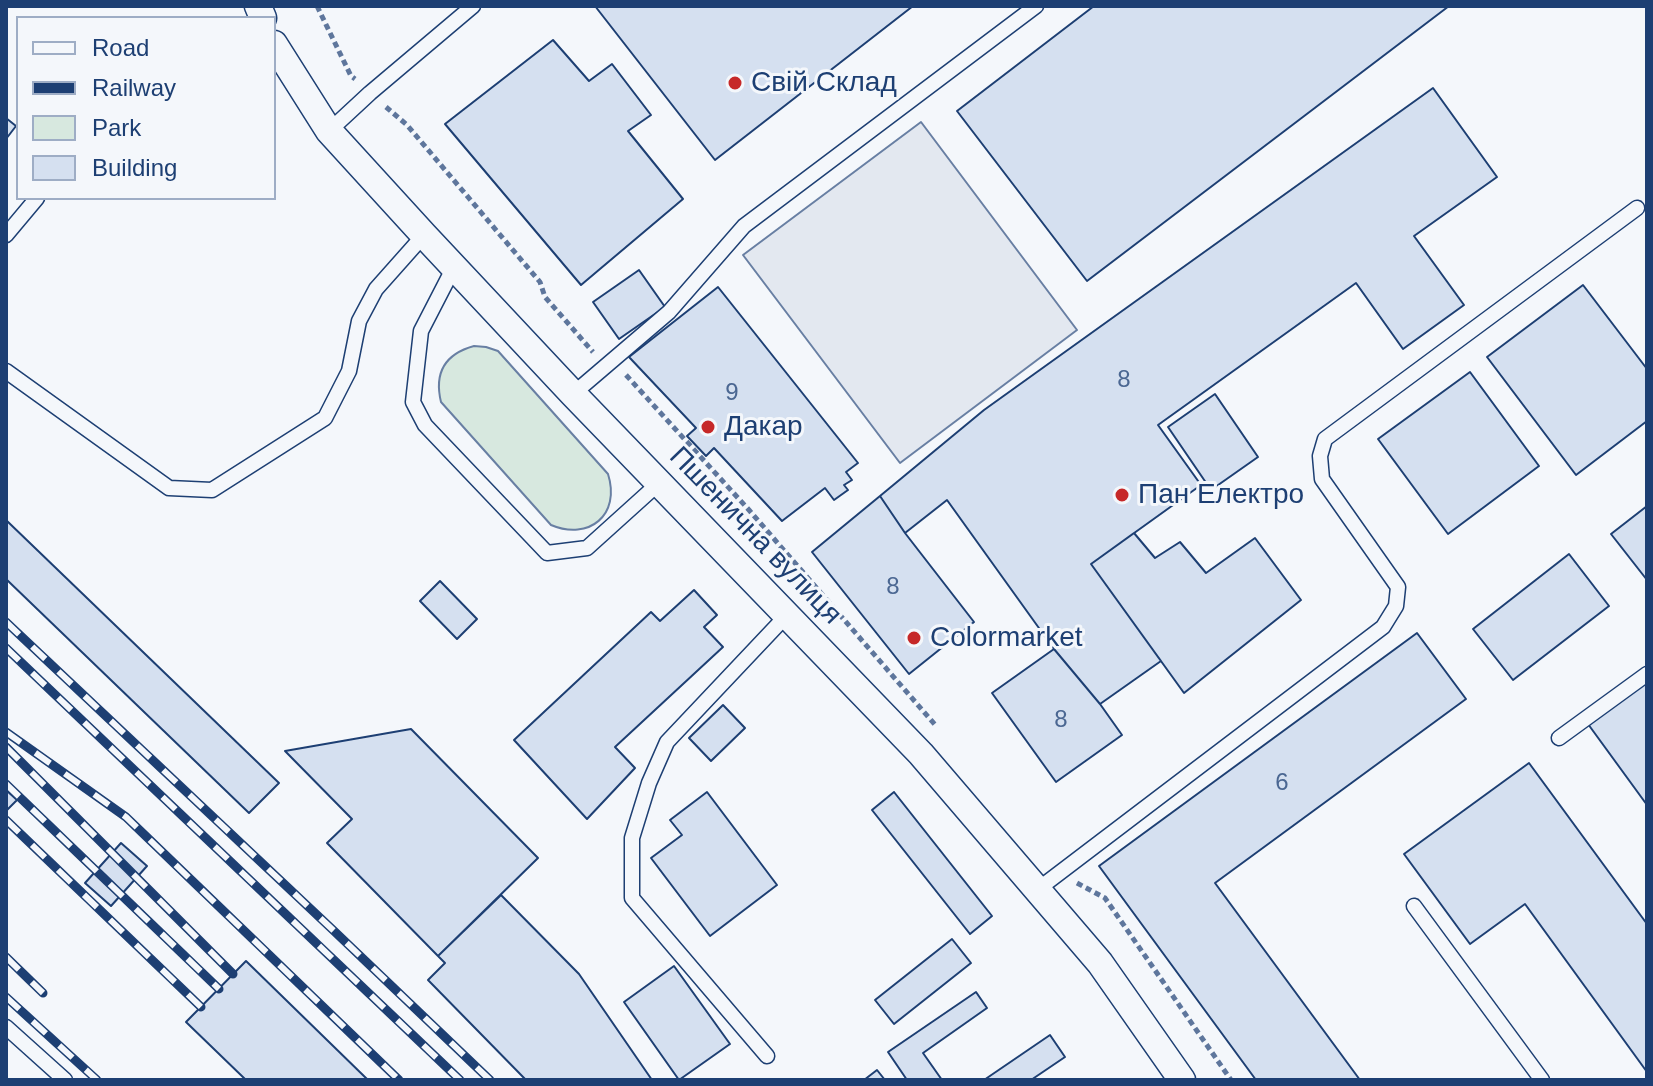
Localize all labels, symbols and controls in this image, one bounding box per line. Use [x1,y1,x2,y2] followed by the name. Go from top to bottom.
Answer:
[16,16,276,200] legend
[92,34,149,61] text: Road
[751,66,897,100] place label: Свій Склад
[92,74,176,101] text: Railway
[726,74,744,92] marker: Свій Склад
[92,114,141,141] text: Park
[92,154,177,181] text: Building
[1117,366,1131,394] house number: 8
[725,379,739,407] house number: 9
[724,410,803,444] place label: Дакар
[699,418,717,436] marker: Дакар
[662,440,848,632] street label: Пшенична вулиця
[1138,478,1304,512] place label: Пан Електро
[1113,486,1131,504] marker: Пан Електро
[886,573,900,601] house number: 8
[930,621,1082,655] place label: Colormarket
[905,629,923,647] marker: Colormarket
[1054,706,1068,734] house number: 8
[1275,769,1289,797] house number: 6

